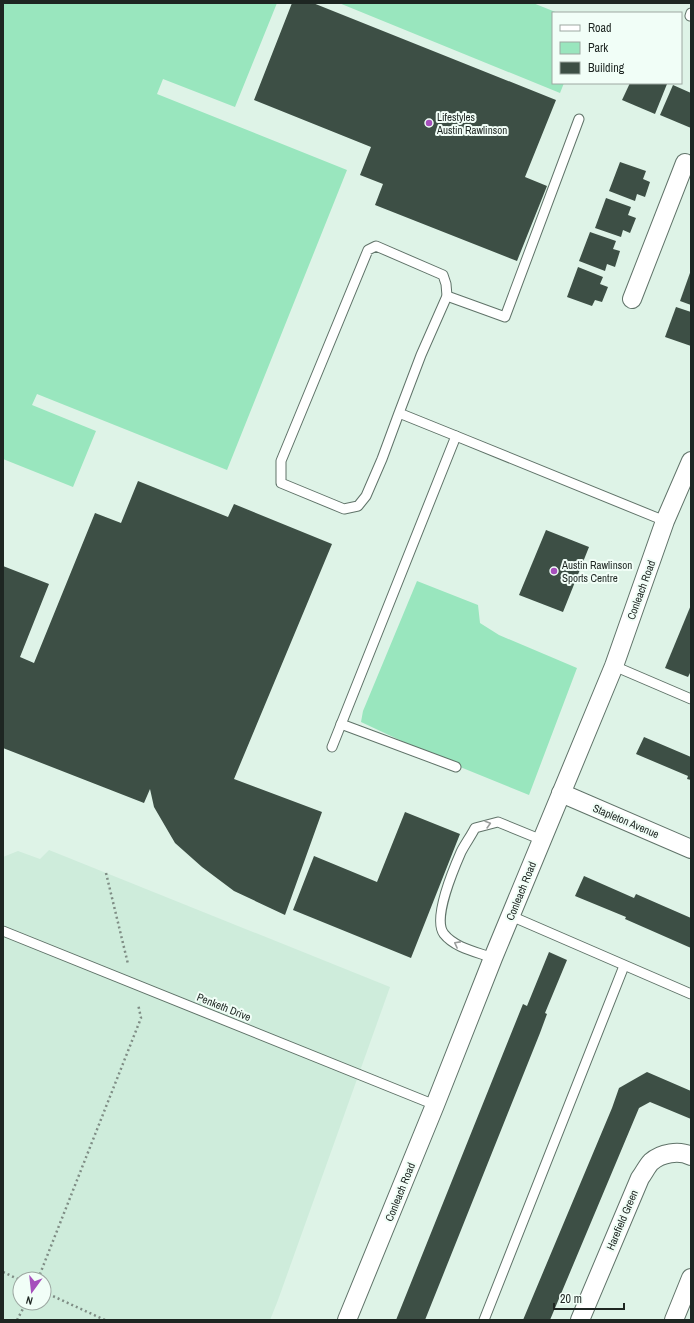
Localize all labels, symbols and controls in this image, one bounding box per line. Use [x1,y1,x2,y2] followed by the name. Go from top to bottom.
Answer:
[552,12,682,84] legend
[588,20,612,36] text: Road
[588,40,608,56] text: Park
[588,60,625,76] text: Building
[436,110,507,137] place label: Lifestyles Austin Rawlinson
[424,118,434,128] marker: Lifestyles Austin Rawlinson
[561,558,632,585] place label: Austin Rawlinson Sports Centre
[624,558,658,622] street label: Conleach Road
[549,566,559,576] marker: Austin Rawlinson Sports Centre
[591,801,661,841] street label: Stapleton Avenue
[484,820,491,829] one-way arrow
[503,860,539,922] street label: Conleach Road
[454,941,461,949] one-way arrow
[195,990,253,1024] street label: Penketh Drive
[382,1161,418,1223] street label: Conleach Road
[603,1188,641,1252] street label: Harefield Green
[12,1271,52,1311] north arrow
[554,1285,624,1311] scale bar
[560,1291,582,1307] text: 20 m
[24,1293,34,1308] text: N

